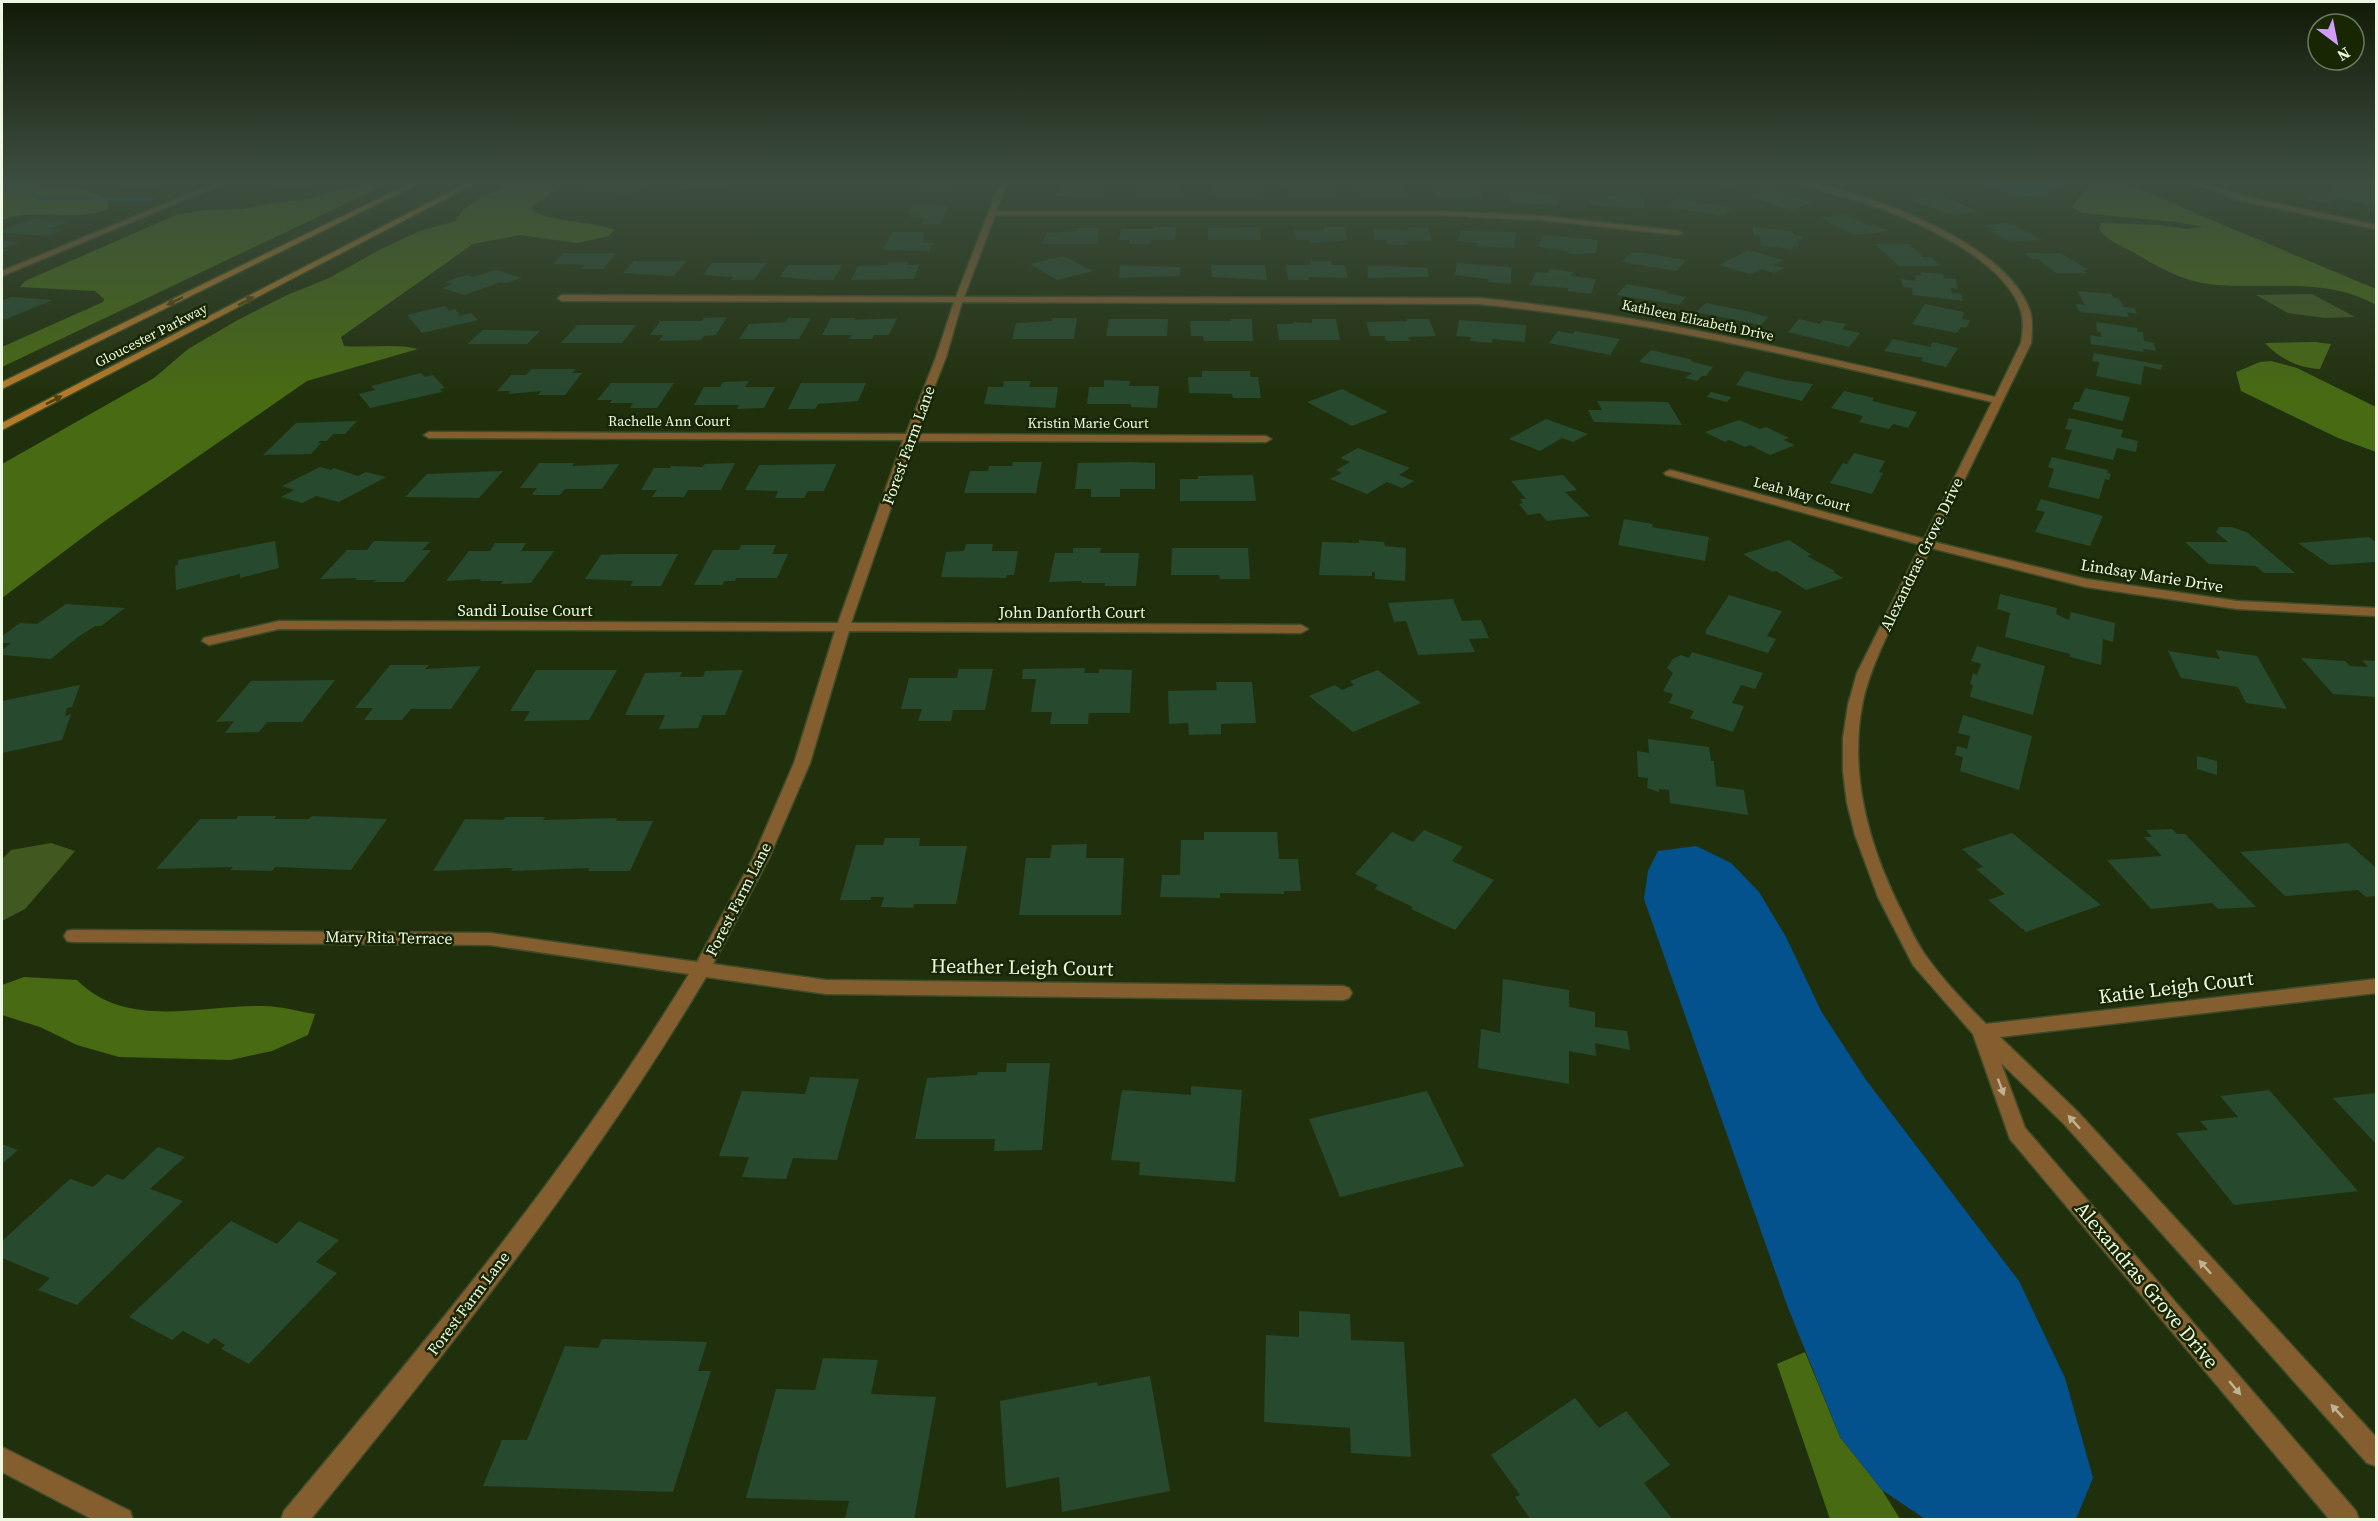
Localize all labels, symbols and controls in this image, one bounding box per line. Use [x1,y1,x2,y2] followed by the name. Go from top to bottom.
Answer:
[2306,12,2366,72] north arrow
[2333,42,2355,67] text: N
[1620,294,1776,346] street label: Kathleen Elizabeth Drive
[167,296,184,306] one-way arrow
[237,296,254,306] one-way arrow
[91,298,211,372] street label: Gloucester Parkway
[876,382,940,508] street label: Forest Farm Lane
[45,395,62,405] one-way arrow
[608,411,730,431] street label: Rachelle Ann Court
[1027,413,1149,433] street label: Kristin Marie Court
[1752,472,1853,517] street label: Leah May Court
[1874,473,1968,635] street label: Alexandras Grove Drive
[2079,553,2225,597] street label: Lindsay Marie Drive
[458,599,593,621] street label: Sandi Louise Court
[998,601,1146,623] street label: John Danforth Court
[700,838,776,960] street label: Forest Farm Lane
[325,925,453,949] street label: Mary Rita Terrace
[930,951,1114,983] street label: Heather Leigh Court
[2097,964,2256,1010] street label: Katie Leigh Court
[1996,1078,2006,1096] one-way arrow
[2067,1115,2081,1130] one-way arrow
[2069,1195,2225,1375] street label: Alexandras Grove Drive
[422,1246,514,1360] street label: Forest Farm Lane
[2198,1259,2212,1274] one-way arrow
[2228,1380,2241,1396] one-way arrow
[2330,1403,2344,1418] one-way arrow

